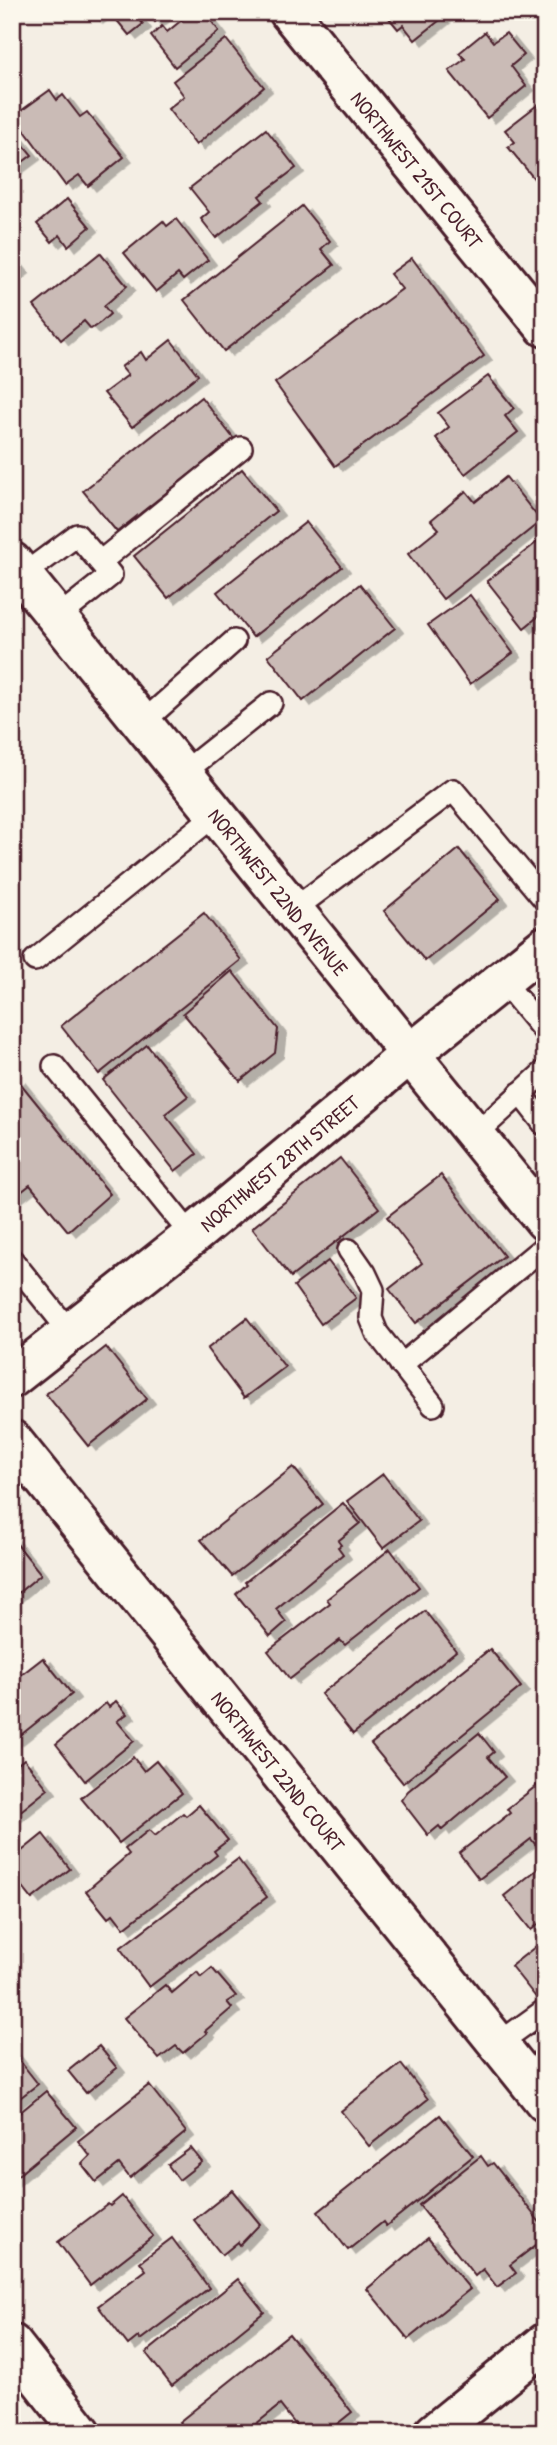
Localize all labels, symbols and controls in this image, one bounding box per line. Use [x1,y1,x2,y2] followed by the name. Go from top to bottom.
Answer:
[344,85,490,255] street label: NORTHWEST 21ST COURT
[202,802,355,982] street label: NORTHWEST 22ND AVENUE
[193,1087,366,1238] street label: NORTHWEST 28TH STREET
[205,1685,353,1858] street label: NORTHWEST 22ND COURT

